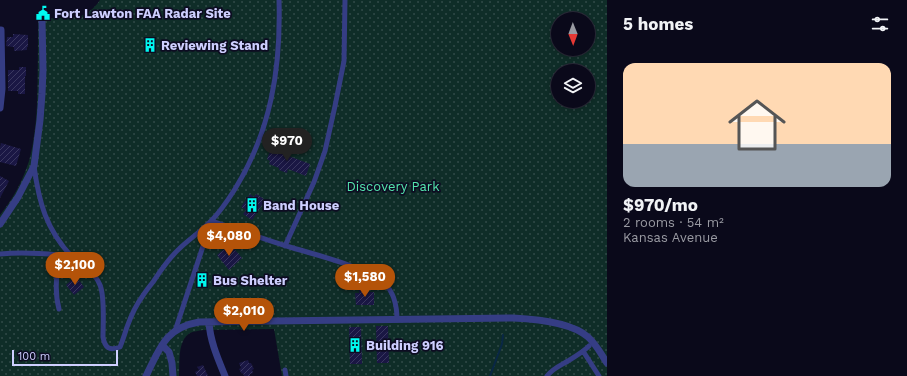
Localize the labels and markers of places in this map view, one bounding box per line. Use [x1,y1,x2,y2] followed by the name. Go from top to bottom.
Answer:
[35,5,51,21] public building icon: Fort Lawton FAA Radar Site
[54,6,231,21] place label: Fort Lawton FAA Radar Site
[142,37,158,53] building icon: Reviewing Stand
[161,38,268,53] place label: Reviewing Stand
[263,128,311,162] pin: $970
[244,197,260,213] building icon: Band House
[263,198,340,213] place label: Band House
[196,223,262,257] pin: $4,080
[42,252,108,286] pin: $2,100
[332,264,398,298] pin: $1,580
[194,272,210,288] building icon: Bus Shelter
[213,273,288,288] place label: Bus Shelter
[211,298,277,332] pin: $2,010
[347,337,363,353] building icon: Building 916
[366,338,444,353] place label: Building 916

